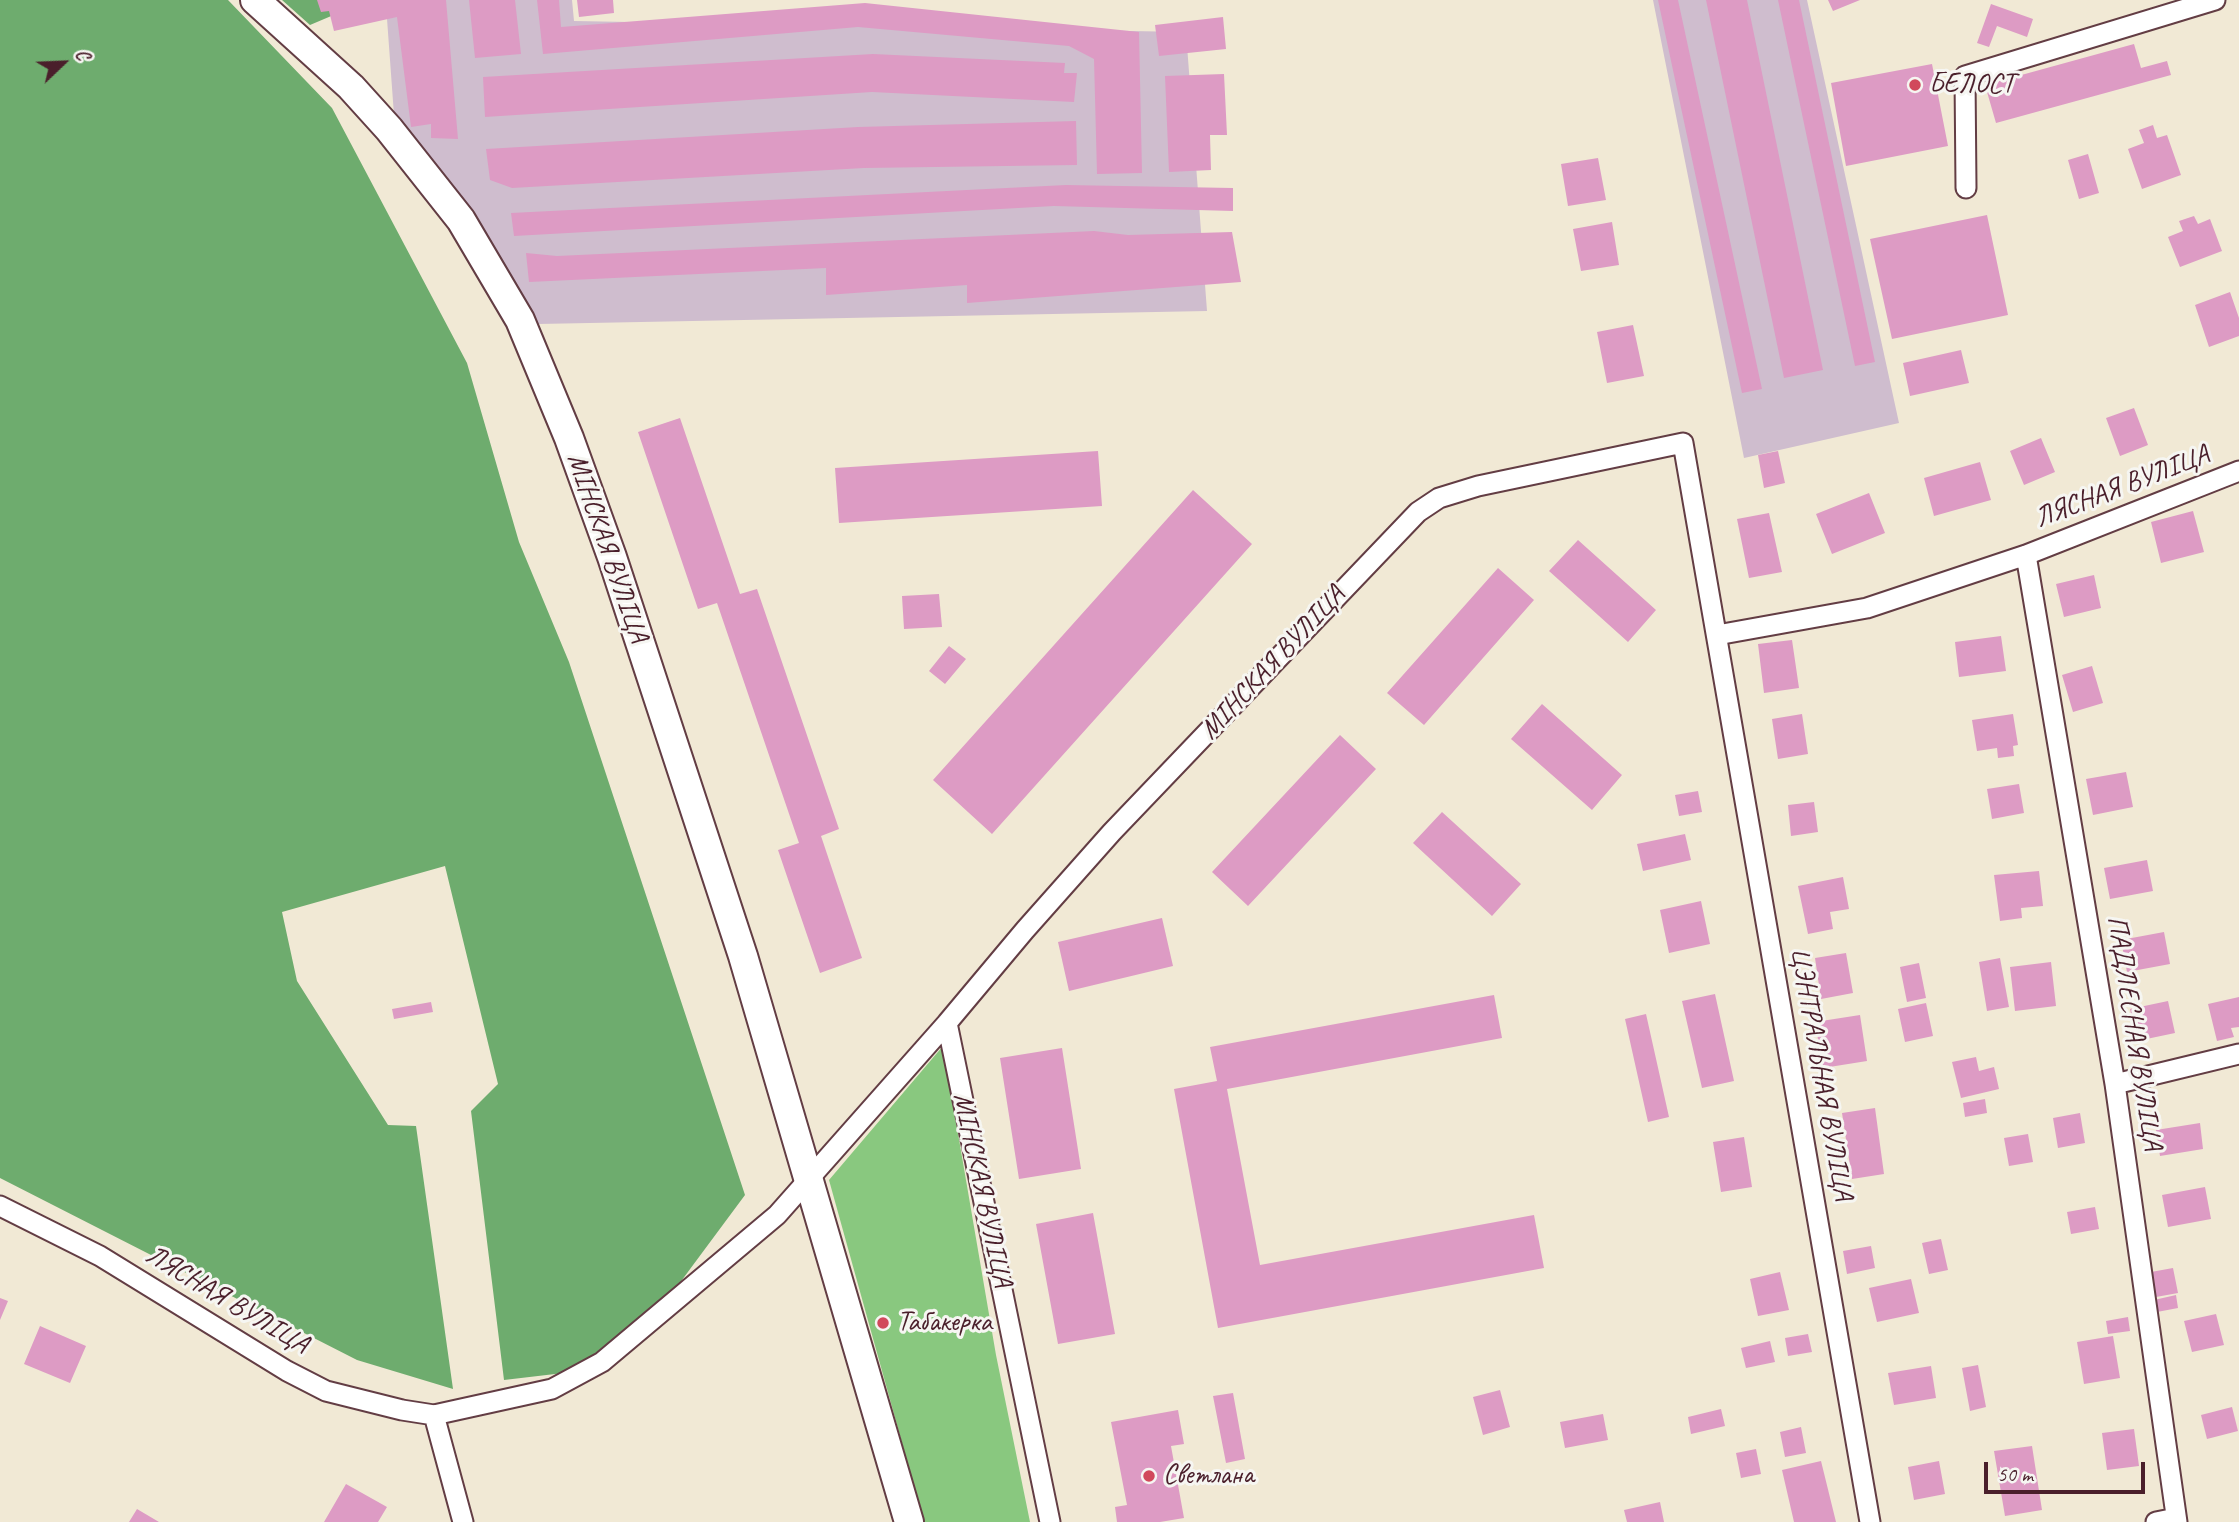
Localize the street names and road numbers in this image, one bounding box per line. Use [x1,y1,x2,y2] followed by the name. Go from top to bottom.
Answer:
[2030,438,2214,536] street label: ЛЯСНАЯ ВУЛІЦА
[559,449,655,647] street label: МІНСКАЯ ВУЛІЦА
[1193,579,1353,747] street label: МІНСКАЯ ВУЛІЦА
[2099,913,2169,1153] street label: ПАДЛЕСНАЯ ВУЛІЦА
[1782,945,1860,1203] street label: ЦЭНТРАЛЬНАЯ ВУЛІЦА
[945,1090,1019,1290] street label: МІНСКАЯ ВУЛІЦА
[139,1238,315,1362] street label: ЛЯСНАЯ ВУЛІЦА

